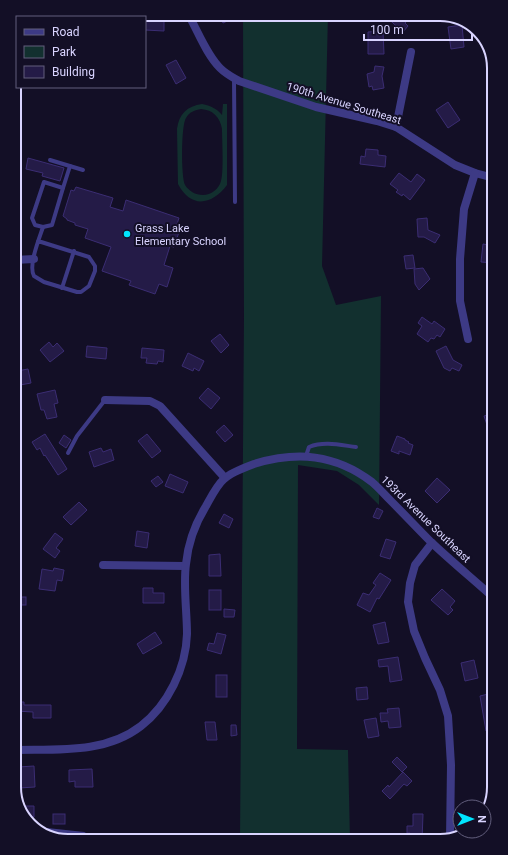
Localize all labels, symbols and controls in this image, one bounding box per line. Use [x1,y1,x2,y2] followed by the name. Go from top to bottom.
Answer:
[16,16,146,88] legend
[364,16,472,42] scale bar
[370,23,404,37] text: 100 m
[52,25,80,39] text: Road
[52,45,77,59] text: Park
[52,65,95,79] text: Building
[285,80,403,127] street label: 190th Avenue Southeast
[135,222,226,248] place label: Grass Lake Elementary School
[122,229,132,239] marker: Grass Lake Elementary School
[378,473,473,566] street label: 193rd Avenue Southeast
[452,799,492,839] north arrow
[475,815,488,823] text: N

